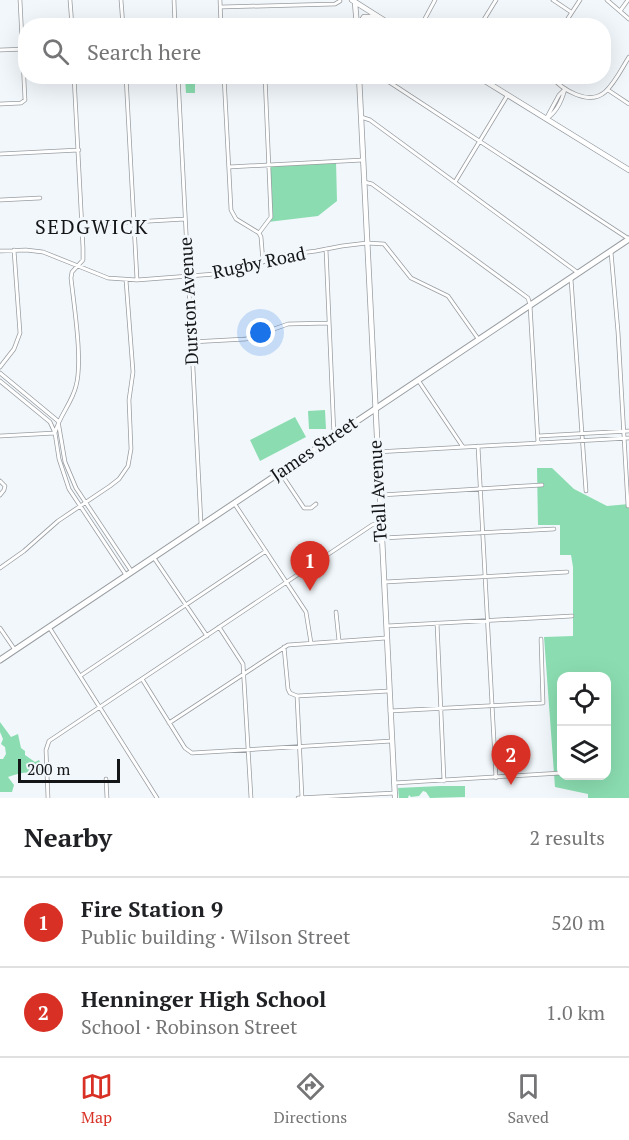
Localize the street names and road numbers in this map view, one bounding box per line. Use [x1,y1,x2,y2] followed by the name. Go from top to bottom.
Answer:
[173,236,203,366] street label: Durston Avenue
[210,240,307,284] street label: Rugby Road
[265,410,362,486] street label: James Street
[362,440,392,543] street label: Teall Avenue

